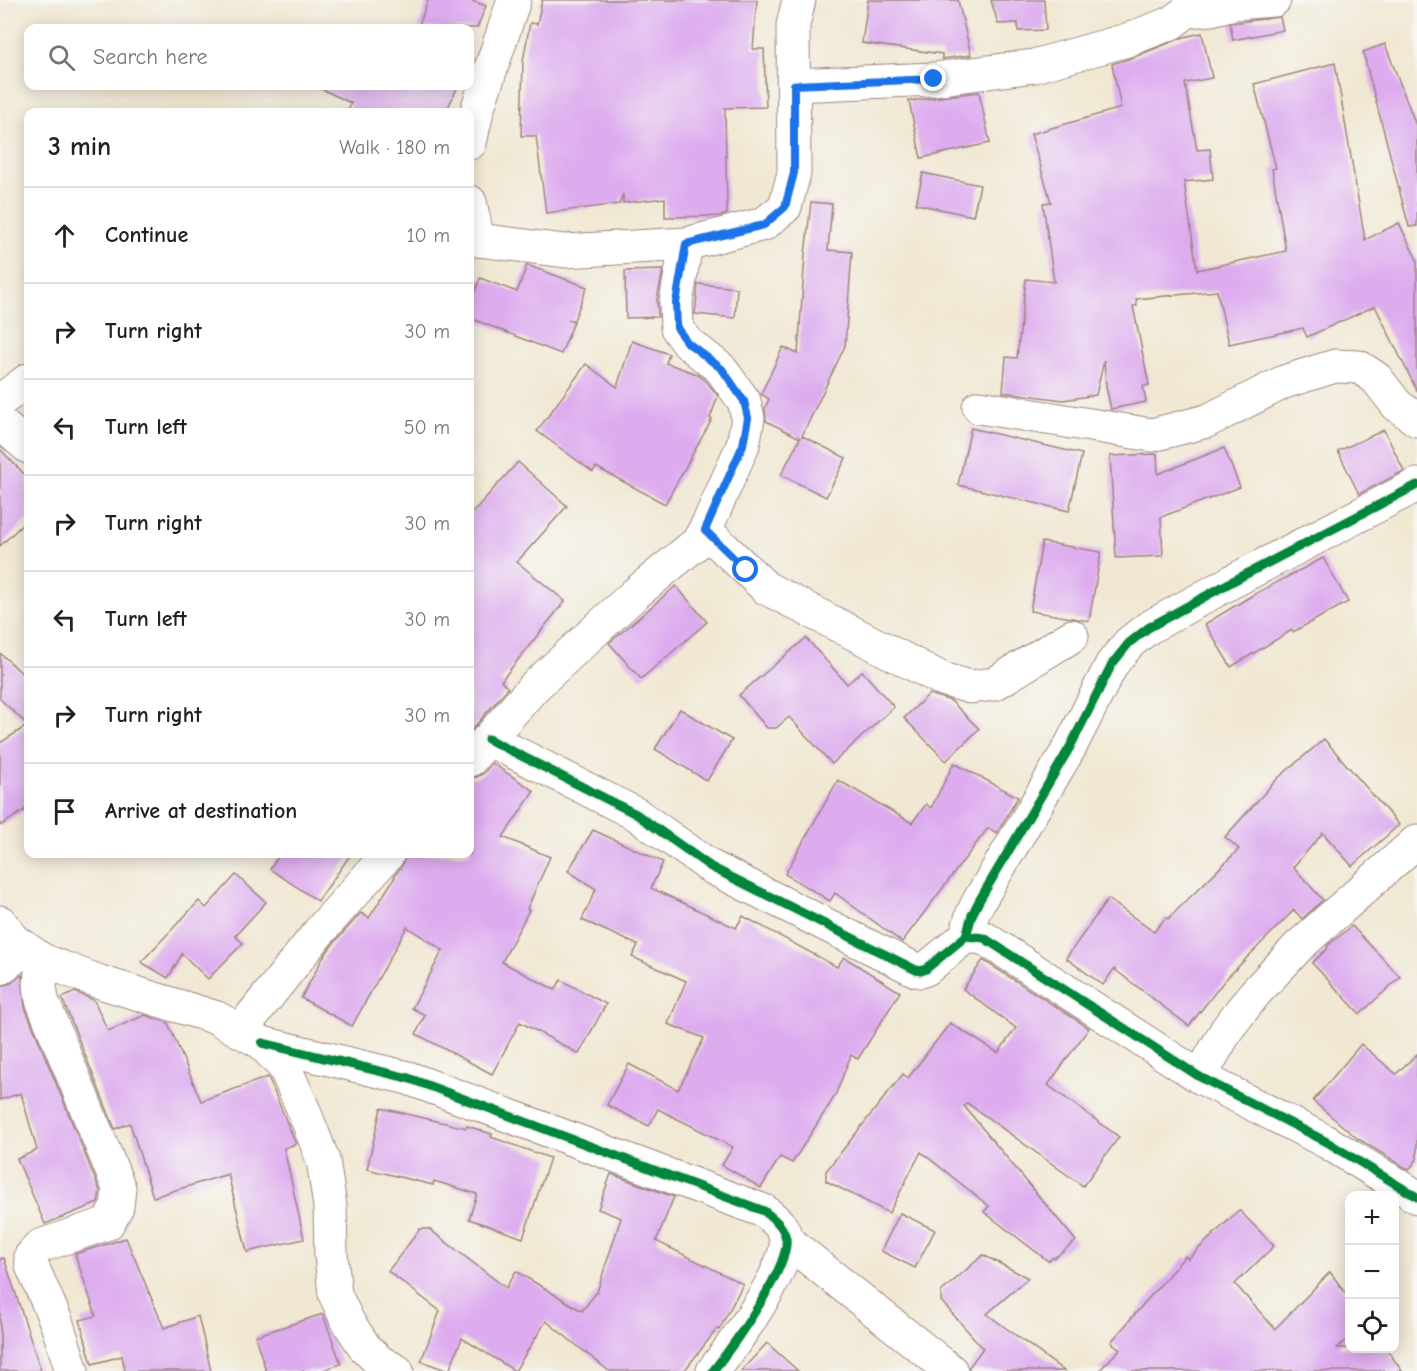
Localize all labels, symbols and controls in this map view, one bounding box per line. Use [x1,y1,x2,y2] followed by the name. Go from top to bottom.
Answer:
[24,24,474,90] search box
[45,41,78,74] icon: search
[93,44,208,70] text: Search here
[920,65,946,91] route end
[48,132,111,162] text: 3 min
[339,136,450,159] text: Walk · 180 m
[48,219,81,252] icon: ahead
[105,222,188,248] text: Continue
[407,224,450,247] text: 10 m
[48,315,81,348] icon: right
[105,318,202,344] text: Turn right
[404,320,450,343] text: 30 m
[48,411,81,444] icon: left
[105,414,187,440] text: Turn left
[404,416,450,439] text: 50 m
[48,507,81,540] icon: right
[105,510,202,536] text: Turn right
[404,512,450,535] text: 30 m
[732,556,758,582] route start
[48,603,81,636] icon: left
[105,606,187,632] text: Turn left
[404,608,450,631] text: 30 m
[48,699,81,732] icon: right
[105,702,202,728] text: Turn right
[404,704,450,727] text: 30 m
[48,795,81,828] icon: arrive
[105,798,297,824] text: Arrive at destination
[1345,1191,1399,1353] map controls
[1345,1191,1399,1245] button: +
[1345,1245,1399,1299] button: −
[1345,1299,1399,1353] button: locate

